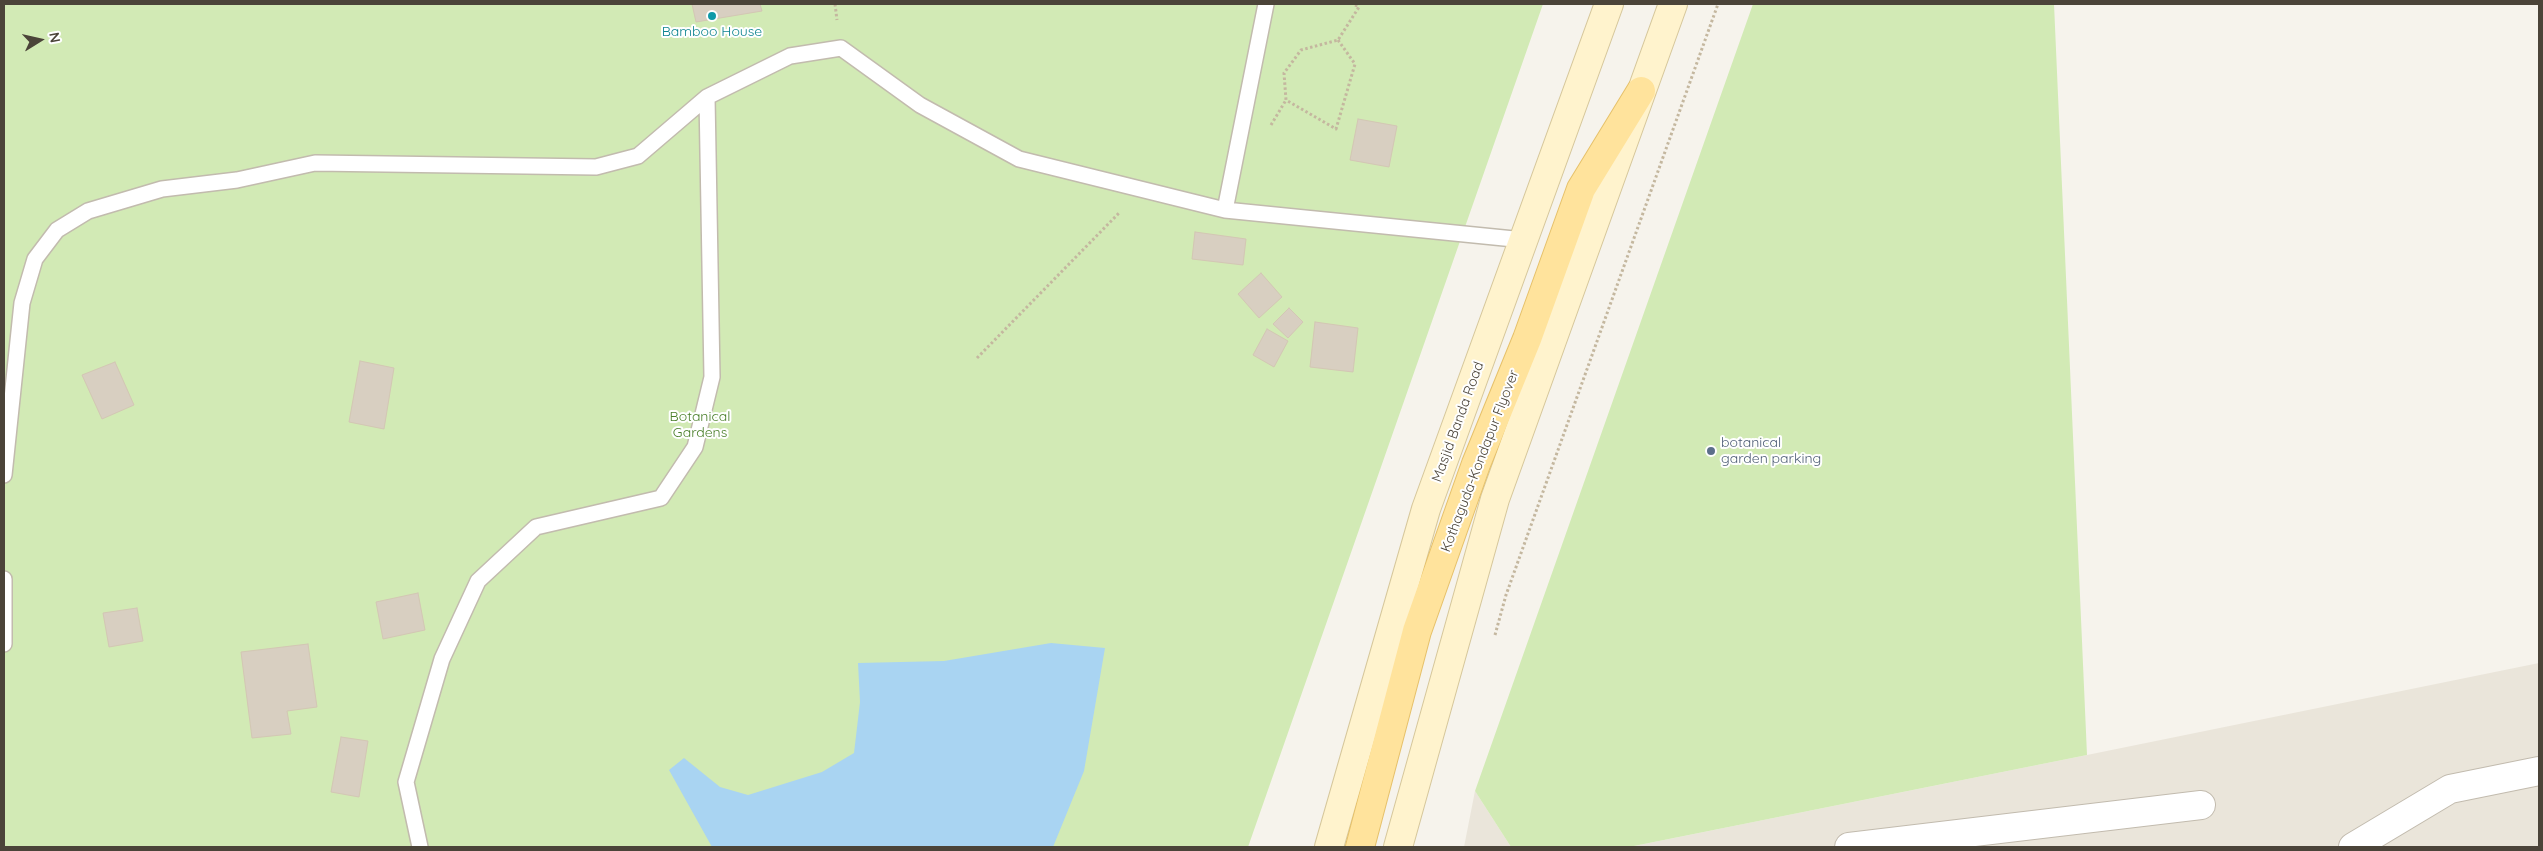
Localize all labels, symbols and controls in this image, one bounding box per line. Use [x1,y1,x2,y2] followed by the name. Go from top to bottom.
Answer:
[706,10,718,22] marker: Bamboo House
[15,15,65,65] north arrow
[662,24,762,40] place label: Bamboo House
[45,31,65,44] text: N
[1428,359,1488,485] street label: Masjid Banda Road
[1437,367,1523,555] street label: Kothaguda-Kondapur Flyover
[670,409,730,442] park label: Botanical Gardens
[1721,435,1821,468] place label: botanical garden parking
[1705,445,1717,457] marker: botanical garden parking

